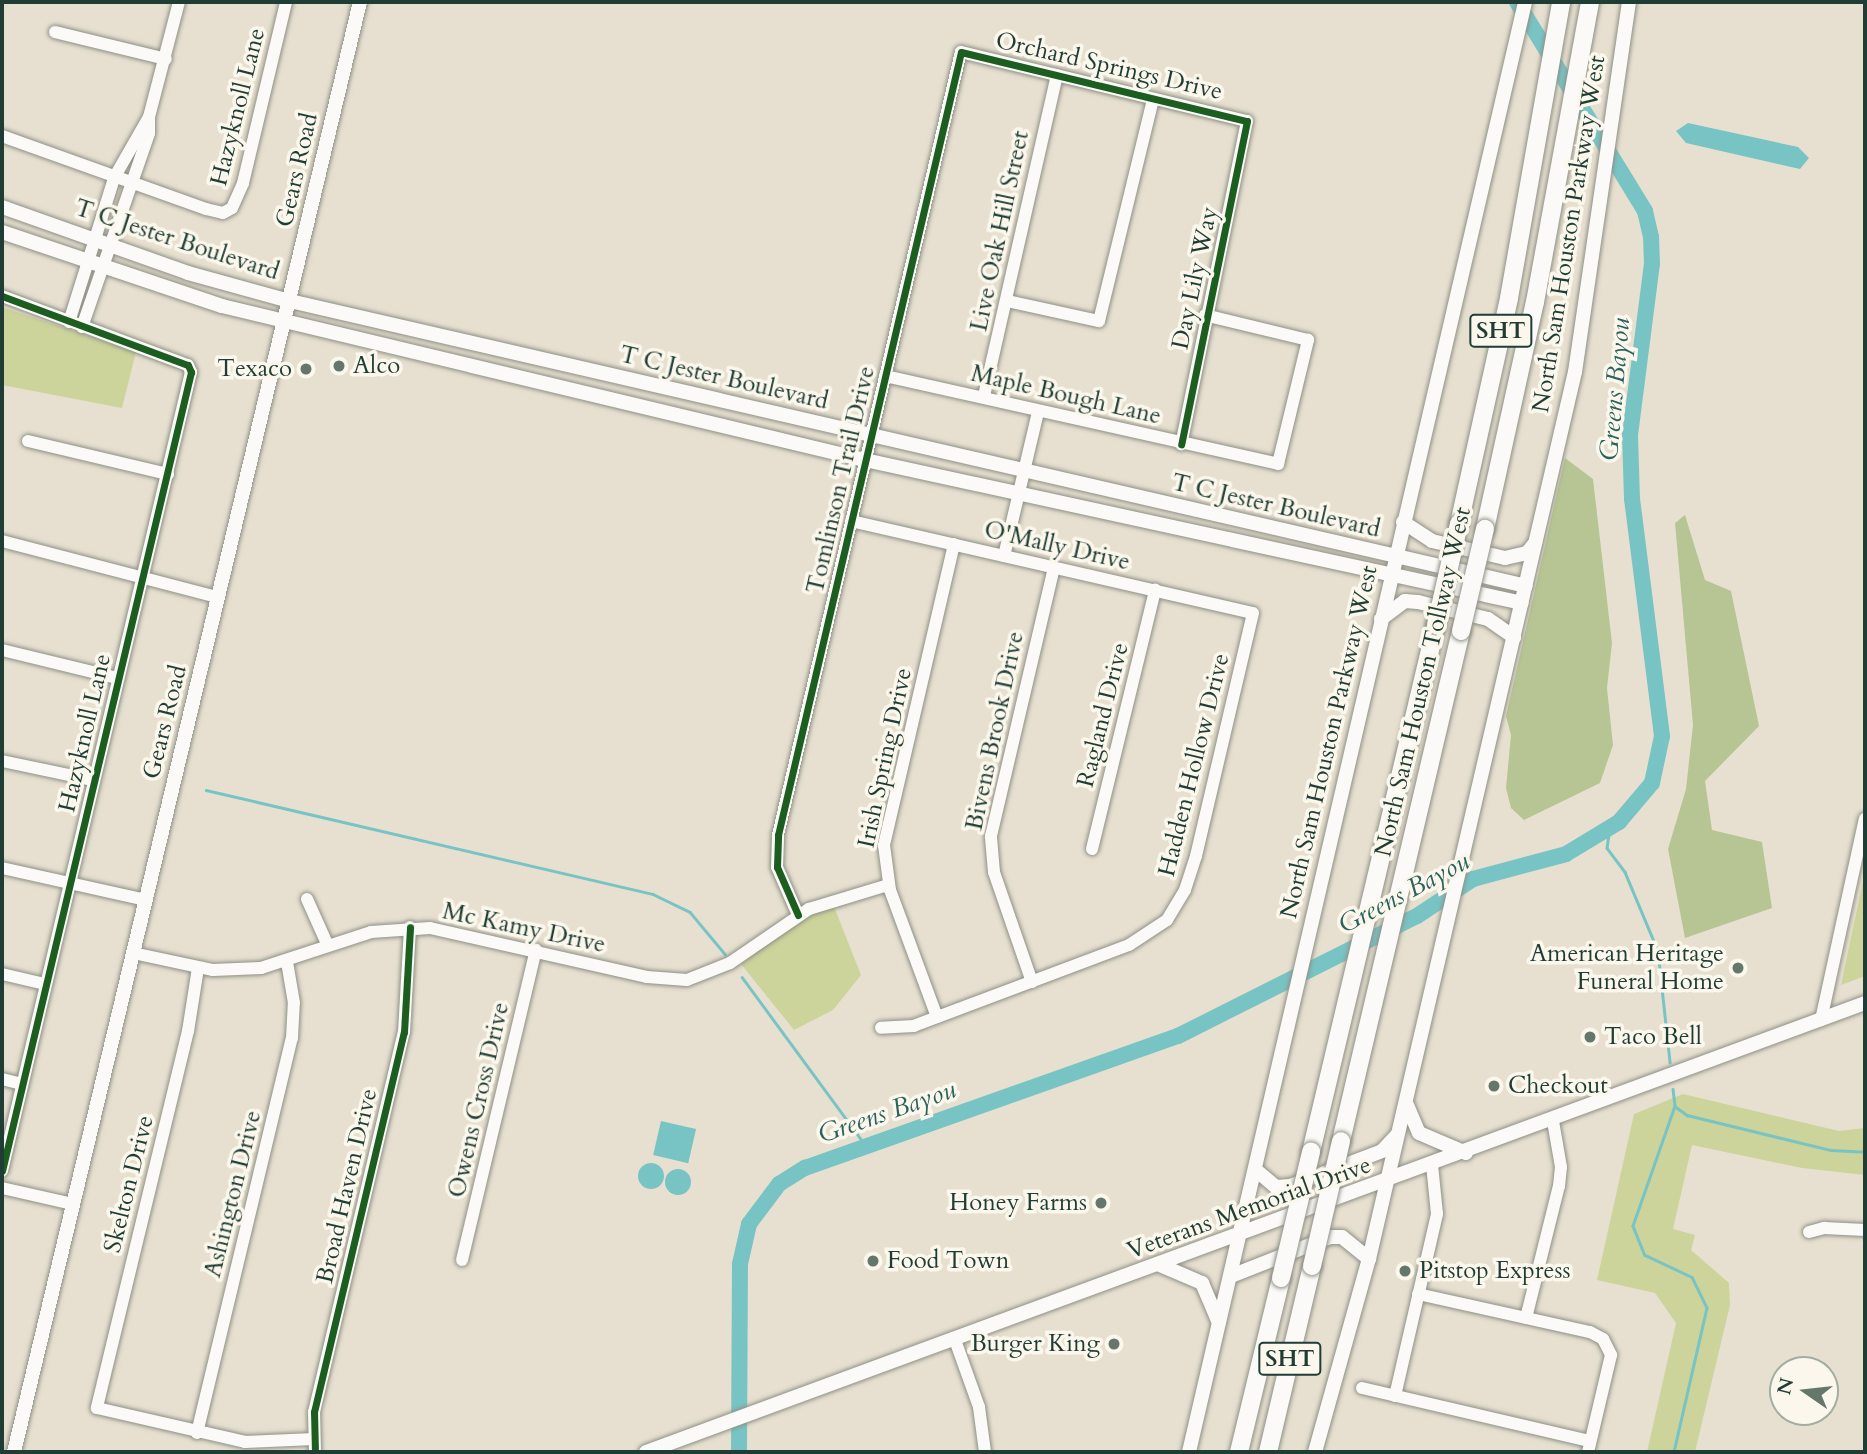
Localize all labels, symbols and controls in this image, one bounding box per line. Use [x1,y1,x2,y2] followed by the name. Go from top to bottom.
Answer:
[205,25,271,189] street label: Hazyknoll Lane
[993,26,1225,106] street label: Orchard Springs Drive
[1527,53,1611,415] street label: North Sam Houston Parkway West
[270,110,324,230] street label: Gears Road
[965,128,1035,334] street label: Live Oak Hill Street
[71,193,283,287] street label: T C Jester Boulevard
[1166,204,1224,352] street label: Day Lily Way
[1468,312,1534,350] road number: SHT
[1593,316,1637,462] water label: Greens Bayou
[617,340,831,416] street label: T C Jester Boulevard
[353,352,400,380] place label: Alco
[217,355,292,383] place label: Texaco
[331,358,347,374] marker: Alco
[968,359,1164,431] street label: Maple Bough Lane
[298,361,314,377] marker: Texaco
[801,363,881,597] street label: Tomlinson Trail Drive
[1169,468,1383,544] street label: T C Jester Boulevard
[1369,504,1477,860] street label: North Sam Houston Tollway West
[981,515,1133,577] street label: O'Mally Drive
[1274,563,1384,921] street label: North Sam Houston Parkway West
[960,629,1030,833] street label: Bivens Brook Drive
[1071,640,1135,790] street label: Ragland Drive
[1152,650,1236,880] street label: Hadden Hollow Drive
[53,651,117,815] street label: Hazyknoll Lane
[137,662,193,782] street label: Gears Road
[852,665,918,851] street label: Irish Spring Drive
[1333,845,1475,941] water label: Greens Bayou
[440,897,608,959] street label: Mc Kamy Drive
[1530,940,1724,996] place label: American Heritage Funeral Home
[1730,960,1746,976] marker: American Heritage Funeral Home
[443,1000,515,1200] street label: Owens Cross Drive
[1604,1023,1702,1051] place label: Taco Bell
[1582,1029,1598,1045] marker: Taco Bell
[1508,1072,1608,1100] place label: Checkout
[814,1074,960,1150] water label: Greens Bayou
[1486,1078,1502,1094] marker: Checkout
[311,1086,383,1286] street label: Broad Haven Drive
[198,1108,268,1280] street label: Ashington Drive
[98,1112,160,1256] street label: Skelton Drive
[1123,1150,1375,1266] street label: Veterans Memorial Drive
[949,1189,1087,1217] place label: Honey Farms
[1093,1195,1109,1211] marker: Honey Farms
[887,1247,1009,1275] place label: Food Town
[865,1253,881,1269] marker: Food Town
[1419,1257,1571,1285] place label: Pitstop Express
[1397,1263,1413,1279] marker: Pitstop Express
[971,1330,1100,1358] place label: Burger King
[1106,1336,1122,1352] marker: Burger King
[1257,1340,1323,1378] road number: SHT
[1769,1356,1839,1426] north arrow
[1771,1375,1800,1398] text: N

